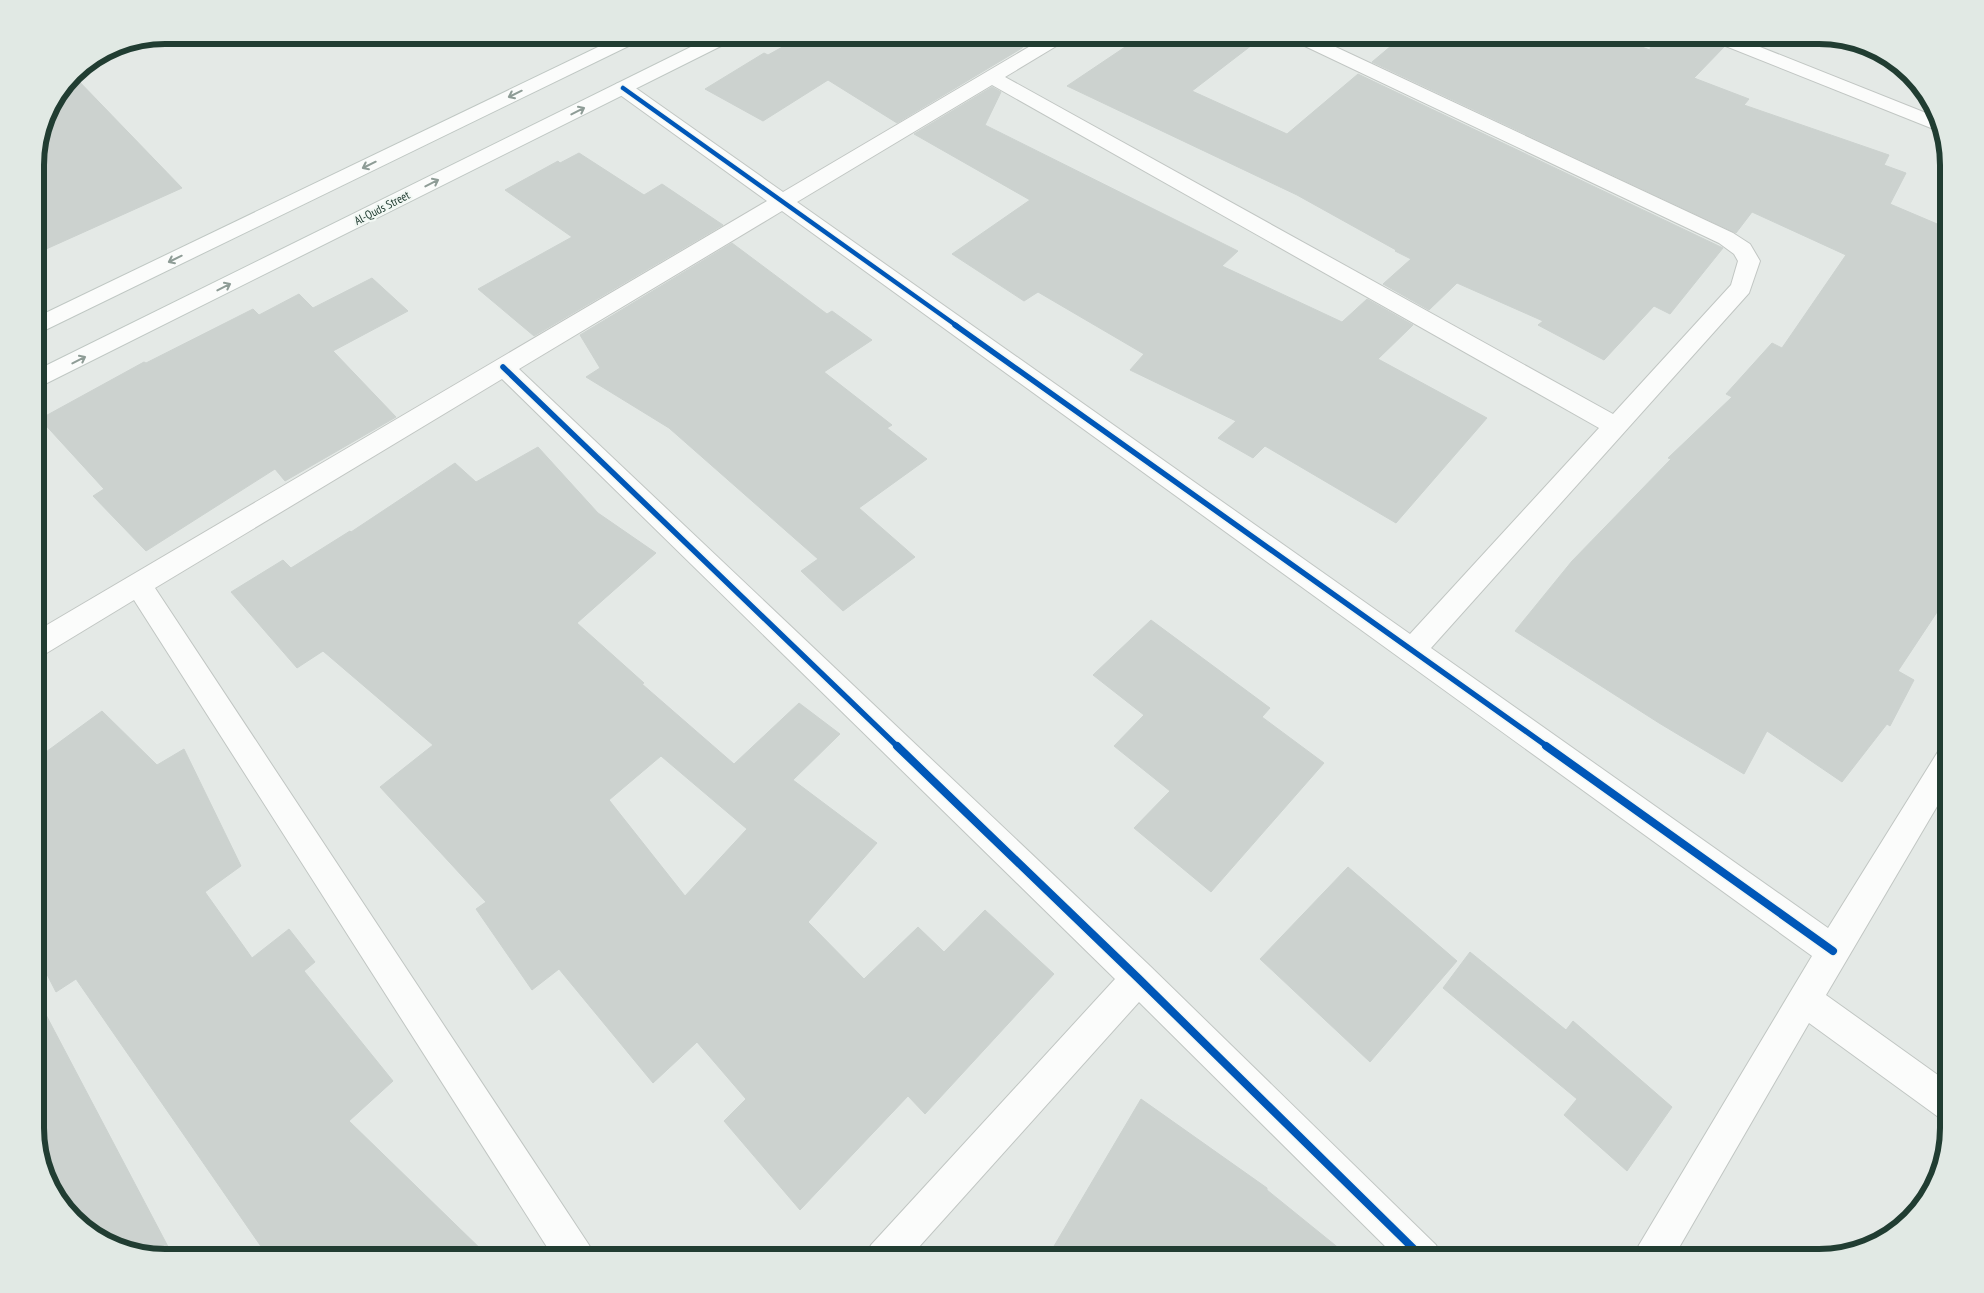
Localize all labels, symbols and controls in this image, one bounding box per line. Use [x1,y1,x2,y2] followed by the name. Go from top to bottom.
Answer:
[508,90,523,100] one-way arrow
[570,105,585,115] one-way arrow
[361,161,376,171] one-way arrow
[424,178,439,187] one-way arrow
[351,187,413,228] street label: Al-Quds Street
[168,255,183,264] one-way arrow
[216,282,231,291] one-way arrow
[71,355,86,364] one-way arrow

